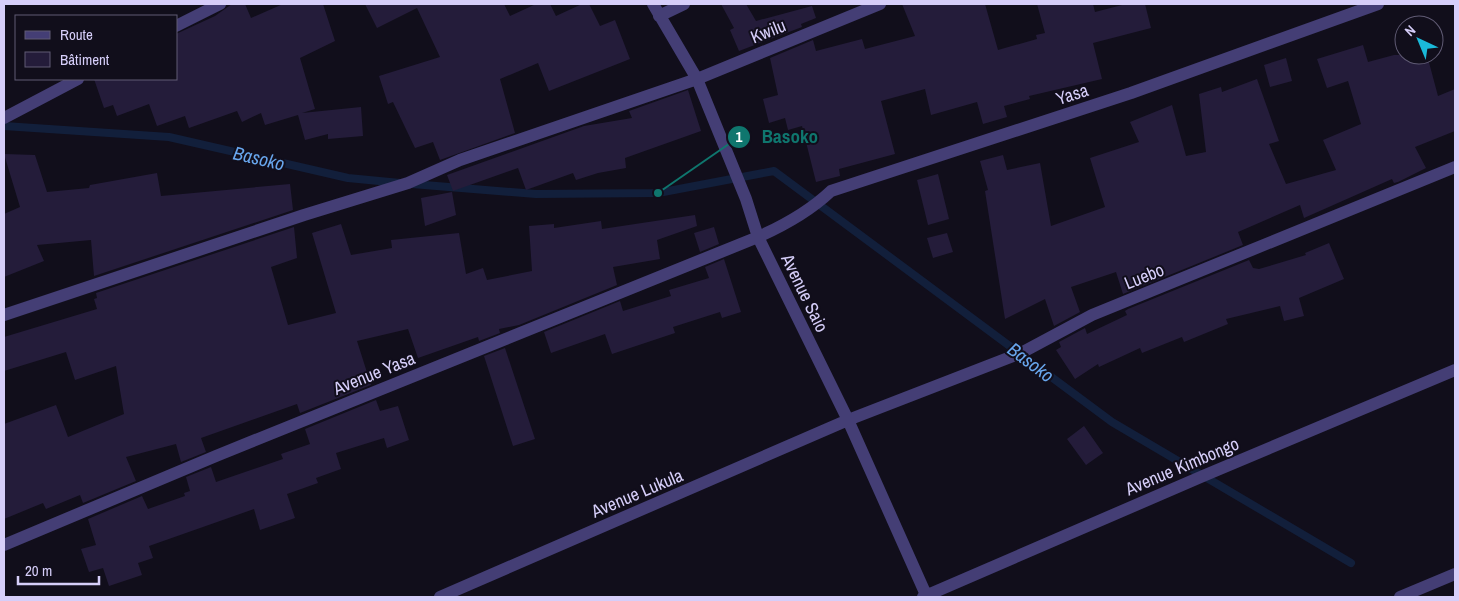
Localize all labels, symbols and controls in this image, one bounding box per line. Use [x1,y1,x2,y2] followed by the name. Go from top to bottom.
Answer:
[747,13,789,49] street label: Kwilu
[15,15,178,80] legend
[1394,15,1444,65] north arrow
[1401,21,1419,40] text: N
[60,24,93,45] text: Route
[60,49,110,70] text: Bâtiment
[1053,77,1091,111] street label: Yasa
[727,120,828,154] callout: Basoko
[762,123,818,149] text: Basoko
[736,126,743,147] text: 1
[231,139,288,177] water label: Basoko
[775,249,835,336] street label: Avenue Saio
[1120,257,1168,295] street label: Luebo
[1002,336,1060,388] water label: Basoko
[328,345,419,401] street label: Avenue Yasa
[1120,431,1243,502] street label: Avenue Kimbongo
[586,462,687,524] street label: Avenue Lukula
[18,554,99,586] scale bar
[25,560,52,581] text: 20 m

